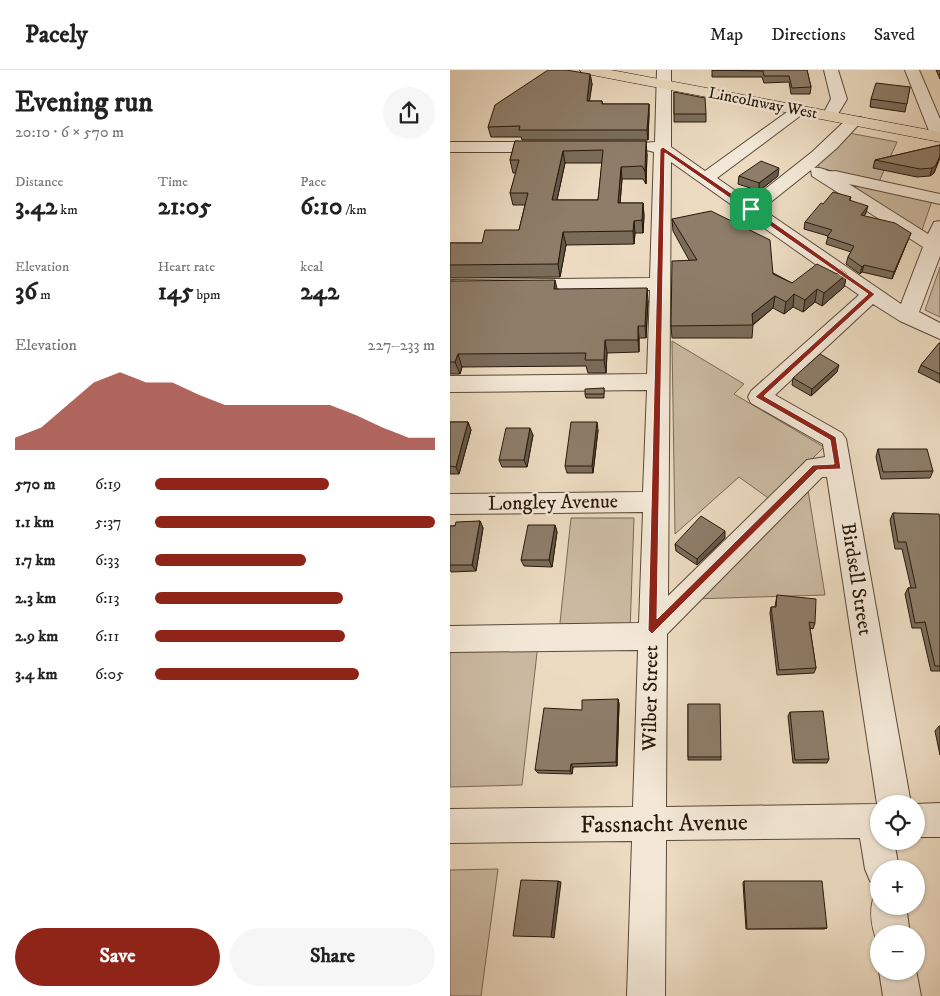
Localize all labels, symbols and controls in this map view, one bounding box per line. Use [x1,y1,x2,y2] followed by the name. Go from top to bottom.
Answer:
[25,20,88,50] text: Pacely
[710,24,743,46] text: Map
[771,24,846,46] text: Directions
[874,24,915,46] text: Saved
[707,83,819,123] street label: Lincolnway West
[15,85,153,120] text: Evening run
[383,87,435,139] button: share
[15,122,124,142] text: 20:10 · 6 × 570 m
[15,173,63,191] text: Distance
[158,173,188,191] text: Time
[300,173,326,191] text: Pace
[730,188,772,230] pin
[15,191,57,222] text: 3.42
[158,191,212,222] text: 21:05
[300,191,342,222] text: 6:10
[737,195,765,223] icon: arrive
[57,201,78,219] text: km
[342,201,367,219] text: /km
[15,258,69,276] text: Elevation
[158,258,215,276] text: Heart rate
[300,258,323,276] text: kcal
[15,276,37,307] text: 36
[158,276,194,307] text: 145
[300,276,339,307] text: 242
[37,286,51,304] text: m
[194,286,221,304] text: bpm
[15,335,77,355] text: Elevation
[368,335,435,355] text: 227–233 m
[15,474,55,494] text: 570 m
[95,474,121,494] text: 6:19
[488,489,618,517] street label: Longley Avenue
[15,512,54,532] text: 1.1 km
[95,512,122,532] text: 5:37
[835,521,877,637] street label: Birdsell Street
[15,550,56,570] text: 1.7 km
[95,550,119,570] text: 6:33
[15,588,56,608] text: 2.3 km
[95,588,119,608] text: 6:13
[15,626,58,646] text: 2.9 km
[95,626,119,646] text: 6:11
[638,645,664,752] street label: Wilber Street
[15,664,58,684] text: 3.4 km
[95,664,124,684] text: 6:05
[870,795,925,980] map controls
[870,795,925,850] button: locate
[580,808,748,840] street label: Fassnacht Avenue
[870,860,925,915] button: +
[870,925,925,980] button: −
[15,928,220,986] button: Save
[230,928,435,986] button: Share

